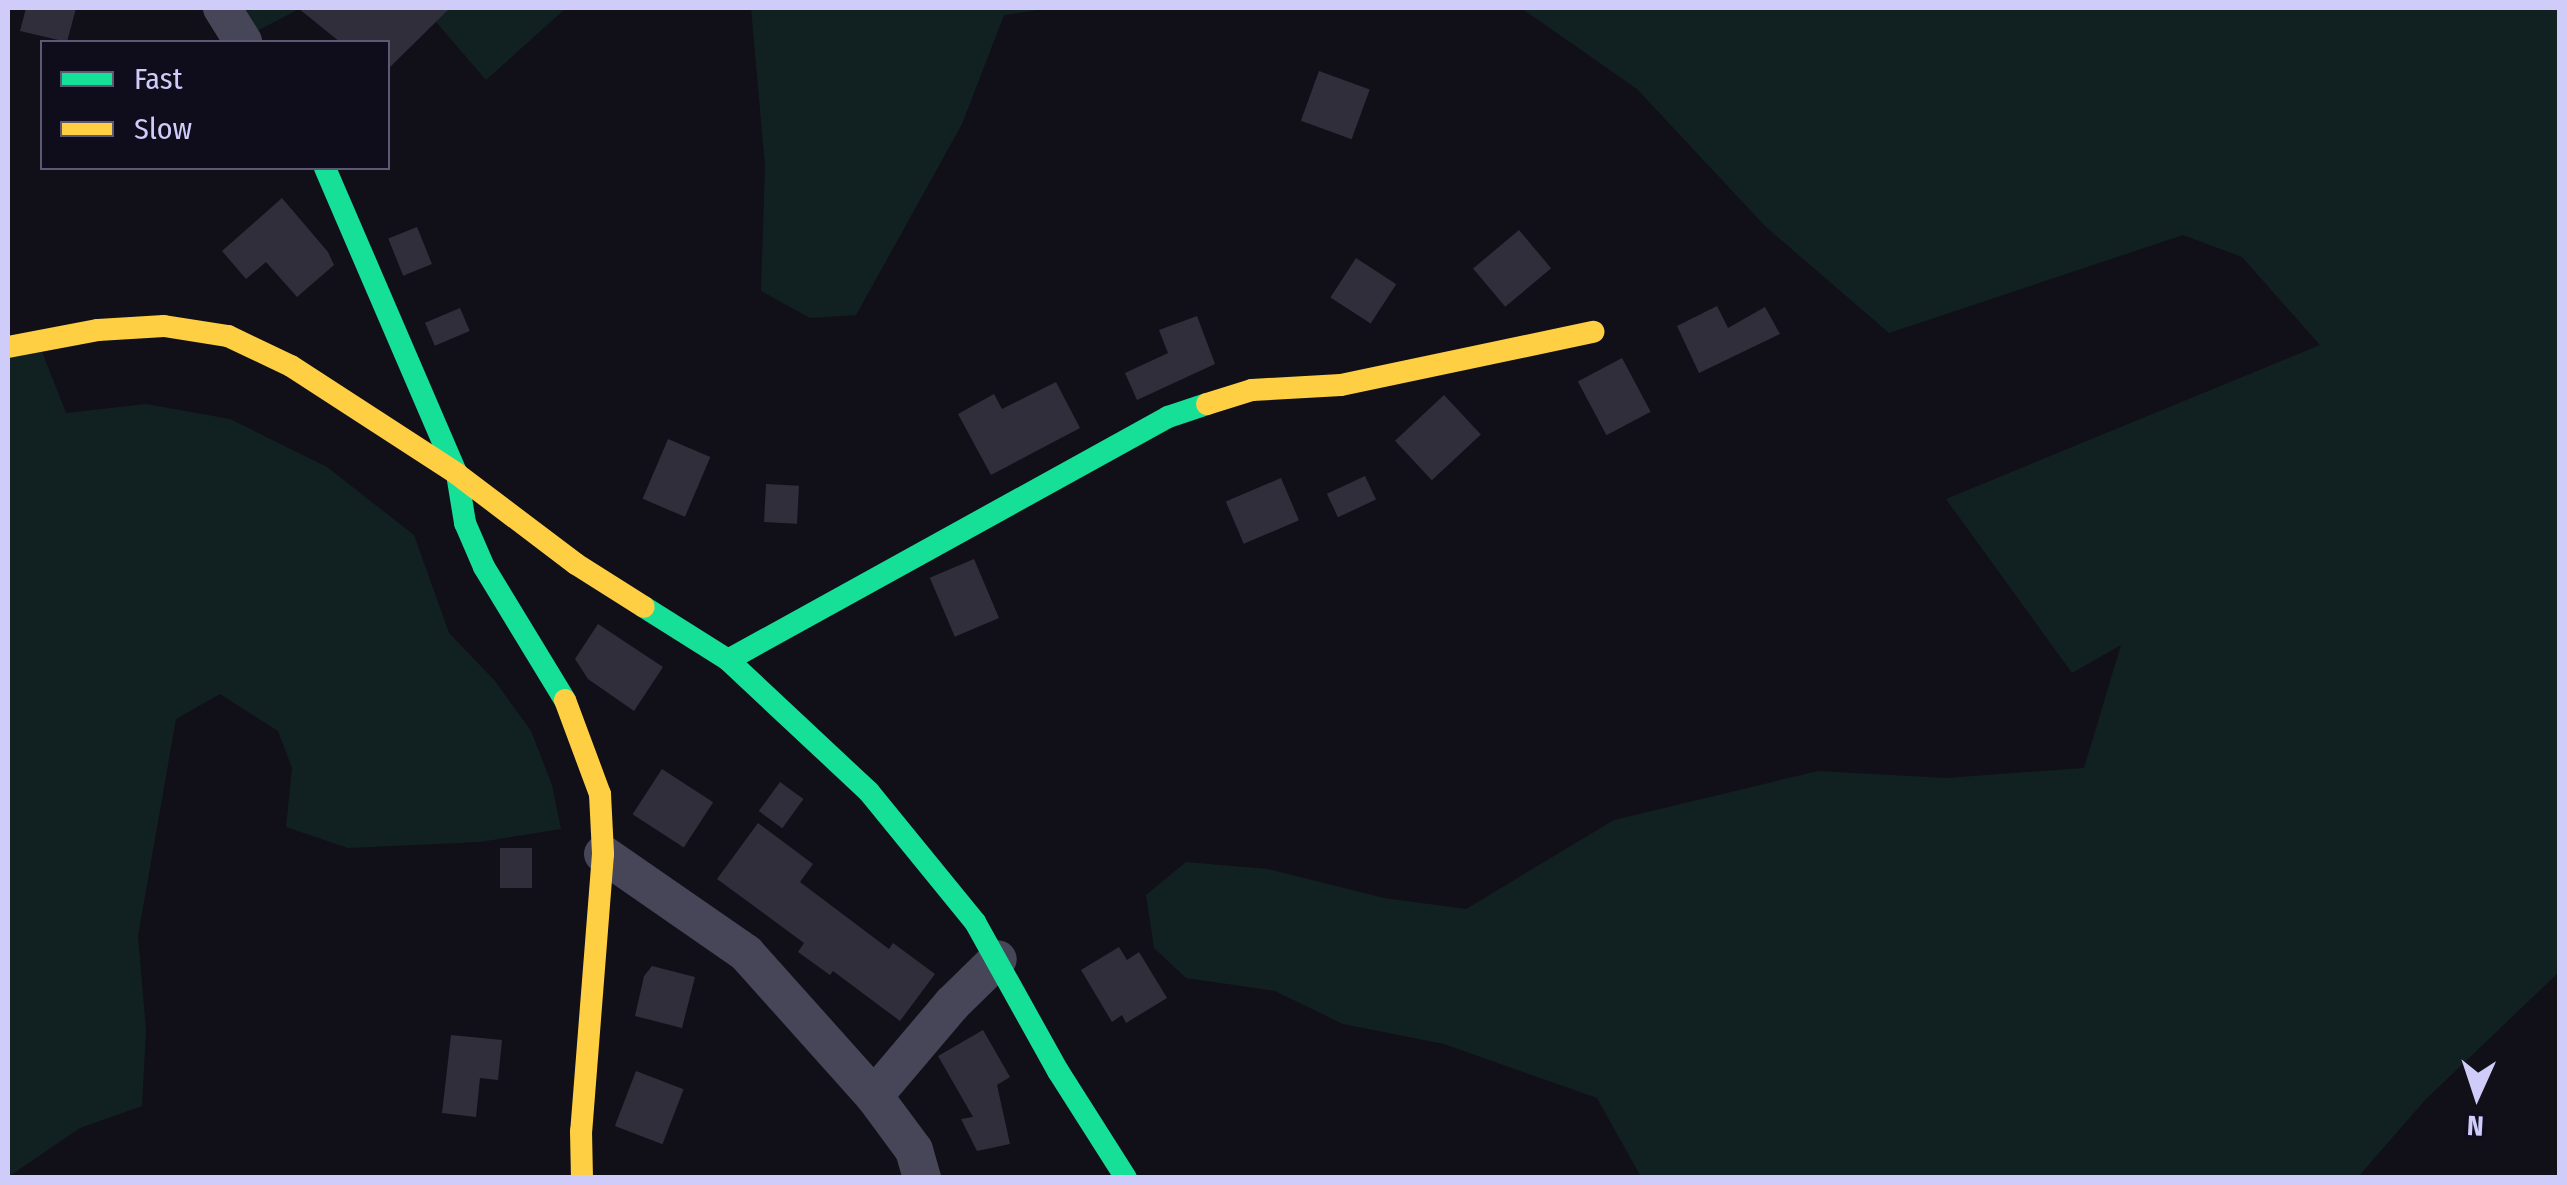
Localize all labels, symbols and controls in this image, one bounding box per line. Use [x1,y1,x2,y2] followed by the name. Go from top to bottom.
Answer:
[40,40,390,170] legend
[134,61,182,97] text: Fast
[134,111,192,147] text: Slow
[2427,1045,2527,1145] north arrow
[2466,1109,2485,1142] text: N

